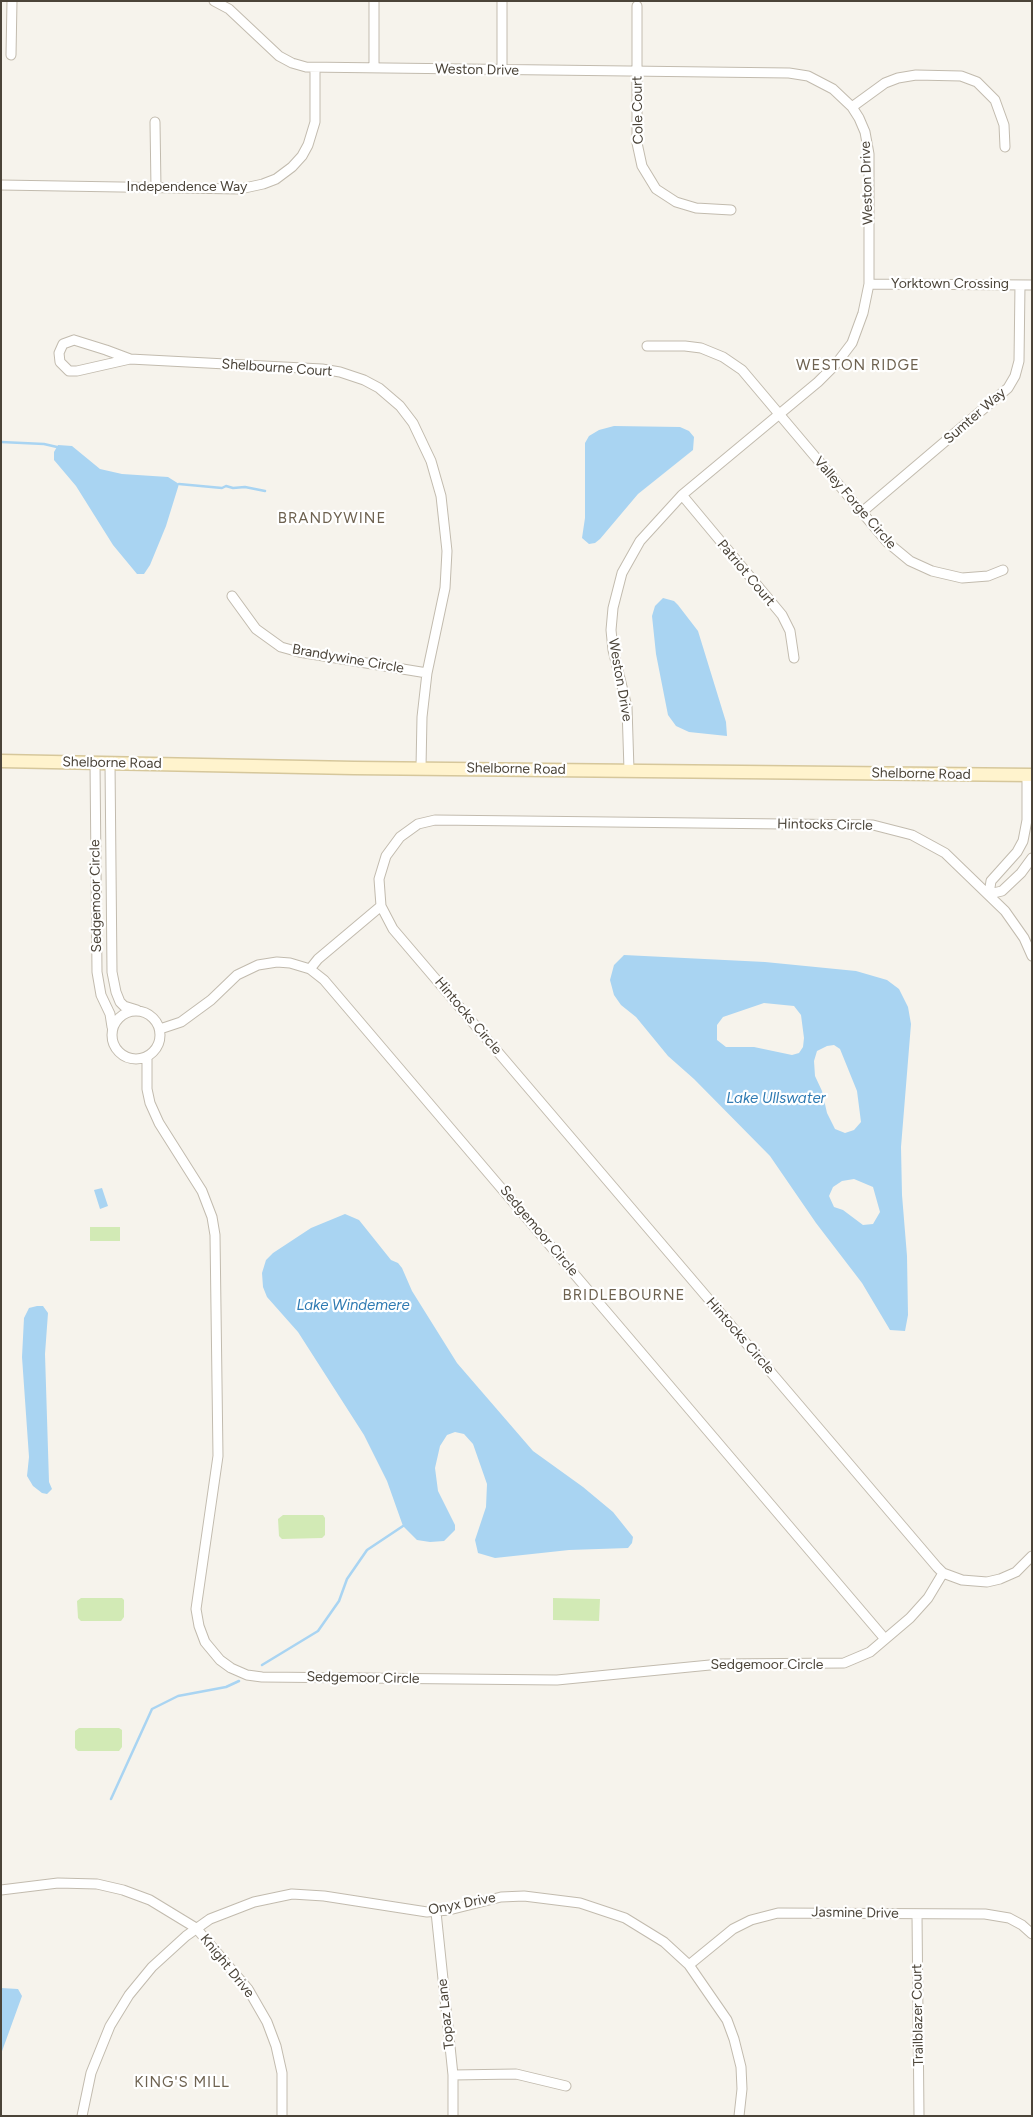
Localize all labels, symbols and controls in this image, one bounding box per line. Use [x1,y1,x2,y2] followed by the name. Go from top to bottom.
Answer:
[435,61,519,79] street label: Weston Drive
[629,76,647,144] street label: Cole Court
[857,141,877,225] street label: Weston Drive
[127,179,247,195] street label: Independence Way
[891,276,1009,292] street label: Yorktown Crossing
[221,356,333,380] street label: Shelbourne Court
[795,357,921,375] district label: WESTON RIDGE
[941,385,1009,447] street label: Sumter Way
[810,453,900,553] street label: Valley Forge Circle
[276,510,388,528] district label: BRANDYWINE
[713,536,779,610] street label: Patriot Court
[604,637,636,723] street label: Weston Drive
[291,641,405,677] street label: Brandywine Circle
[62,754,162,772] street label: Shelborne Road
[466,760,566,778] street label: Shelborne Road
[871,765,971,783] street label: Shelborne Road
[777,816,873,834] street label: Hintocks Circle
[87,839,105,953] street label: Sedgemoor Circle
[431,974,505,1058] street label: Hintocks Circle
[726,1090,826,1108] water label: Lake Ullswater
[496,1182,582,1280] street label: Sedgemoor Circle
[561,1287,687,1305] district label: BRIDLEBOURNE
[702,1294,778,1378] street label: Hintocks Circle
[296,1297,410,1315] water label: Lake Windemere
[710,1657,824,1673] street label: Sedgemoor Circle
[306,1669,420,1687] street label: Sedgemoor Circle
[427,1889,497,1919] street label: Onyx Drive
[811,1904,899,1922] street label: Jasmine Drive
[196,1931,258,2001] street label: Knight Drive
[909,1964,927,2066] street label: Trailblazer Court
[434,1978,458,2050] street label: Topaz Lane
[133,2074,231,2092] district label: KING'S MILL

